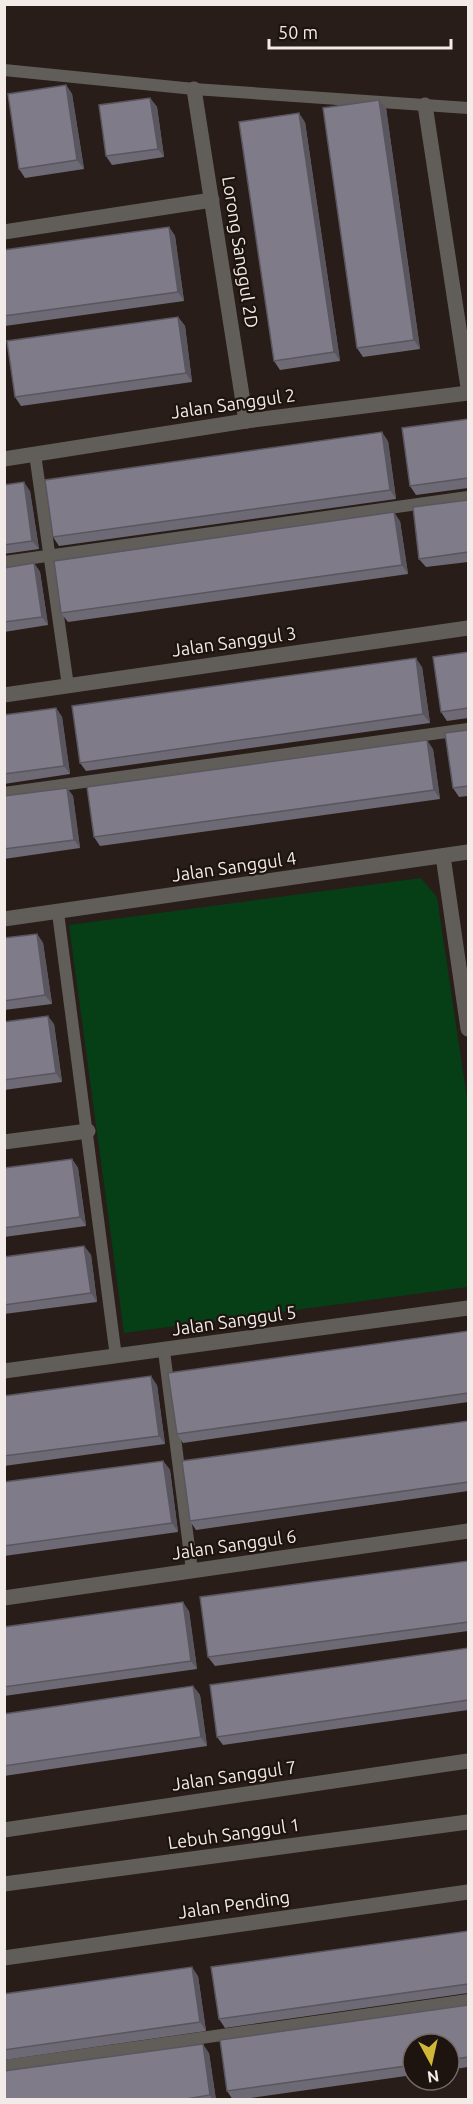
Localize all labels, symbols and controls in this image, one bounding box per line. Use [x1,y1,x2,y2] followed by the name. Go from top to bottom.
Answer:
[269,12,450,50] scale bar
[278,22,318,42] text: 50 m
[219,175,263,329] street label: Lorong Sanggul 2D
[169,384,296,422] street label: Jalan Sanggul 2
[170,622,297,660] street label: Jalan Sanggul 3
[170,847,297,885] street label: Jalan Sanggul 4
[170,1301,297,1339] street label: Jalan Sanggul 5
[170,1525,297,1563] street label: Jalan Sanggul 6
[170,1756,297,1794] street label: Jalan Sanggul 7
[166,1814,301,1852] street label: Lebuh Sanggul 1
[177,1886,291,1922] street label: Jalan Pending
[401,2032,461,2092] north arrow
[426,2067,440,2087] text: N

